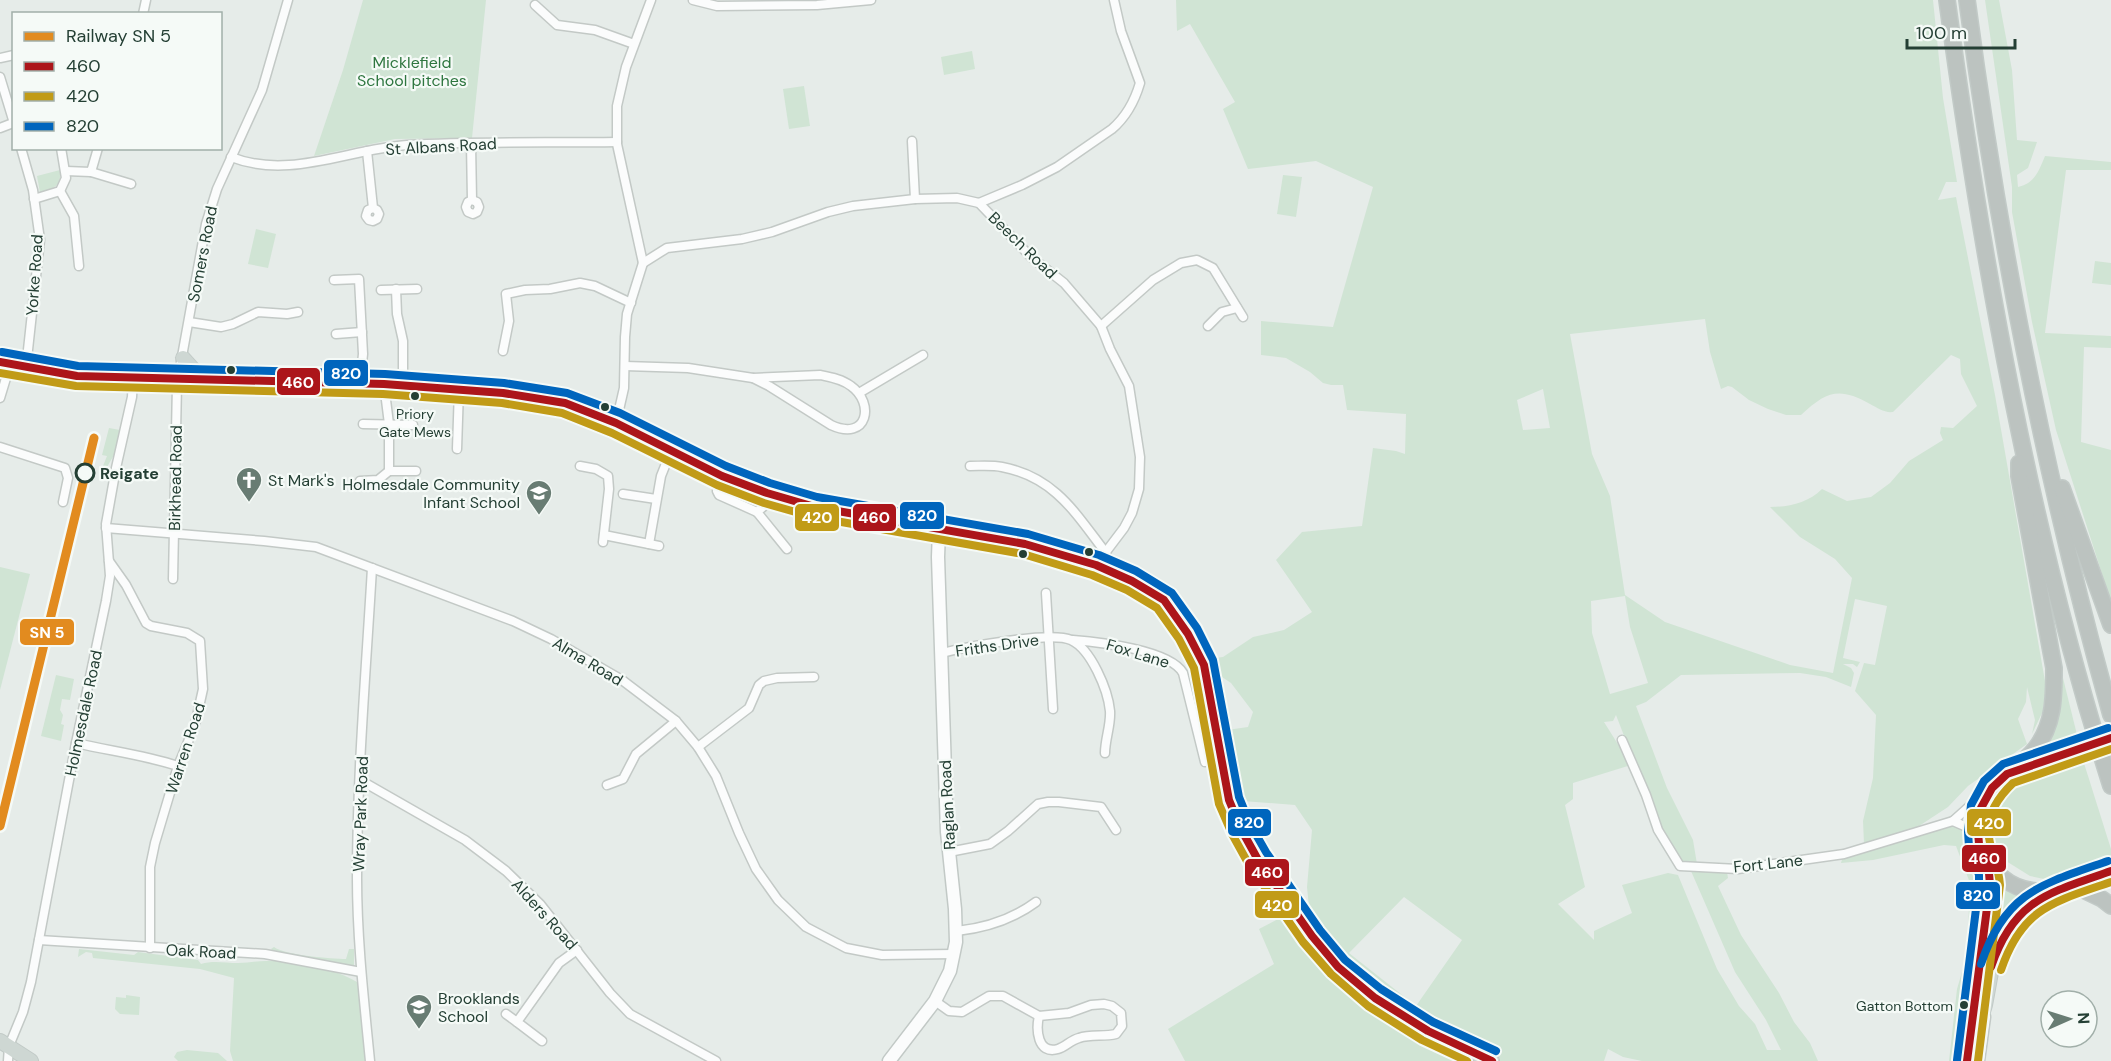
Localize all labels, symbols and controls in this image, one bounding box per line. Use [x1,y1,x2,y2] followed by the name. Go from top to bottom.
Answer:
[12,12,222,150] legend
[1907,12,2015,50] scale bar
[1916,21,1967,45] text: 100 m
[66,24,171,48] text: Railway SN 5
[357,52,467,91] park label: Micklefield School pitches
[66,54,101,78] text: 460
[66,84,99,108] text: 420
[66,114,99,138] text: 820
[385,133,497,160] street label: St Albans Road
[183,204,222,304] street label: Somers Road
[984,207,1061,283] street label: Beech Road
[21,234,48,316] street label: Yorke Road
[323,359,369,387] line badge: 820
[331,363,361,384] text: 820
[225,364,237,376] unlabelled marker
[276,367,321,396] line badge: 460
[282,372,314,393] text: 460
[409,390,421,402] marker: Priory Gate Mews
[599,401,611,413] unlabelled marker
[379,405,451,441] place label: Priory Gate Mews
[164,425,187,531] street label: Birkhead Road
[75,463,95,483] marker: Reigate
[100,463,159,484] place label: Reigate
[234,465,264,503] church icon: St Mark's
[268,470,335,491] place label: St Mark's
[342,474,520,513] place label: Holmesdale Community Infant School
[524,478,554,516] school or university icon: Holmesdale Community Infant School
[899,501,945,530] line badge: 820
[794,503,840,532] line badge: 420
[852,503,897,532] line badge: 460
[907,505,937,526] text: 820
[802,507,832,528] text: 420
[858,507,890,528] text: 460
[1083,546,1095,558] unlabelled marker
[1017,548,1029,560] unlabelled marker
[19,618,75,646] line badge: SN 5
[29,622,65,643] text: SN 5
[954,629,1040,662] street label: Friths Drive
[549,632,627,691] street label: Alma Road
[1104,634,1172,673] street label: Fox Lane
[60,648,107,778] street label: Holmesdale Road
[161,700,210,796] street label: Warren Road
[348,756,373,872] street label: Wray Park Road
[935,760,960,850] street label: Raglan Road
[1227,808,1272,837] line badge: 820
[1966,808,2012,837] line badge: 420
[1234,812,1264,833] text: 820
[1974,813,2004,834] text: 420
[1961,844,2007,873] line badge: 460
[1968,848,2000,869] text: 460
[1732,849,1804,878] street label: Fort Lane
[1244,858,1290,887] line badge: 460
[1251,862,1283,883] text: 460
[507,874,582,954] street label: Alders Road
[1955,881,2001,910] line badge: 820
[1963,885,1993,906] text: 820
[1254,890,1300,919] line badge: 420
[1262,895,1292,916] text: 420
[165,939,237,964] street label: Oak Road
[438,988,520,1027] place label: Brooklands School
[2039,989,2099,1049] north arrow
[404,992,434,1030] school or university icon: Brooklands School
[1856,997,1953,1015] place label: Gatton Bottom
[1958,999,1970,1011] marker: Gatton Bottom
[2073,1012,2094,1025] text: N

